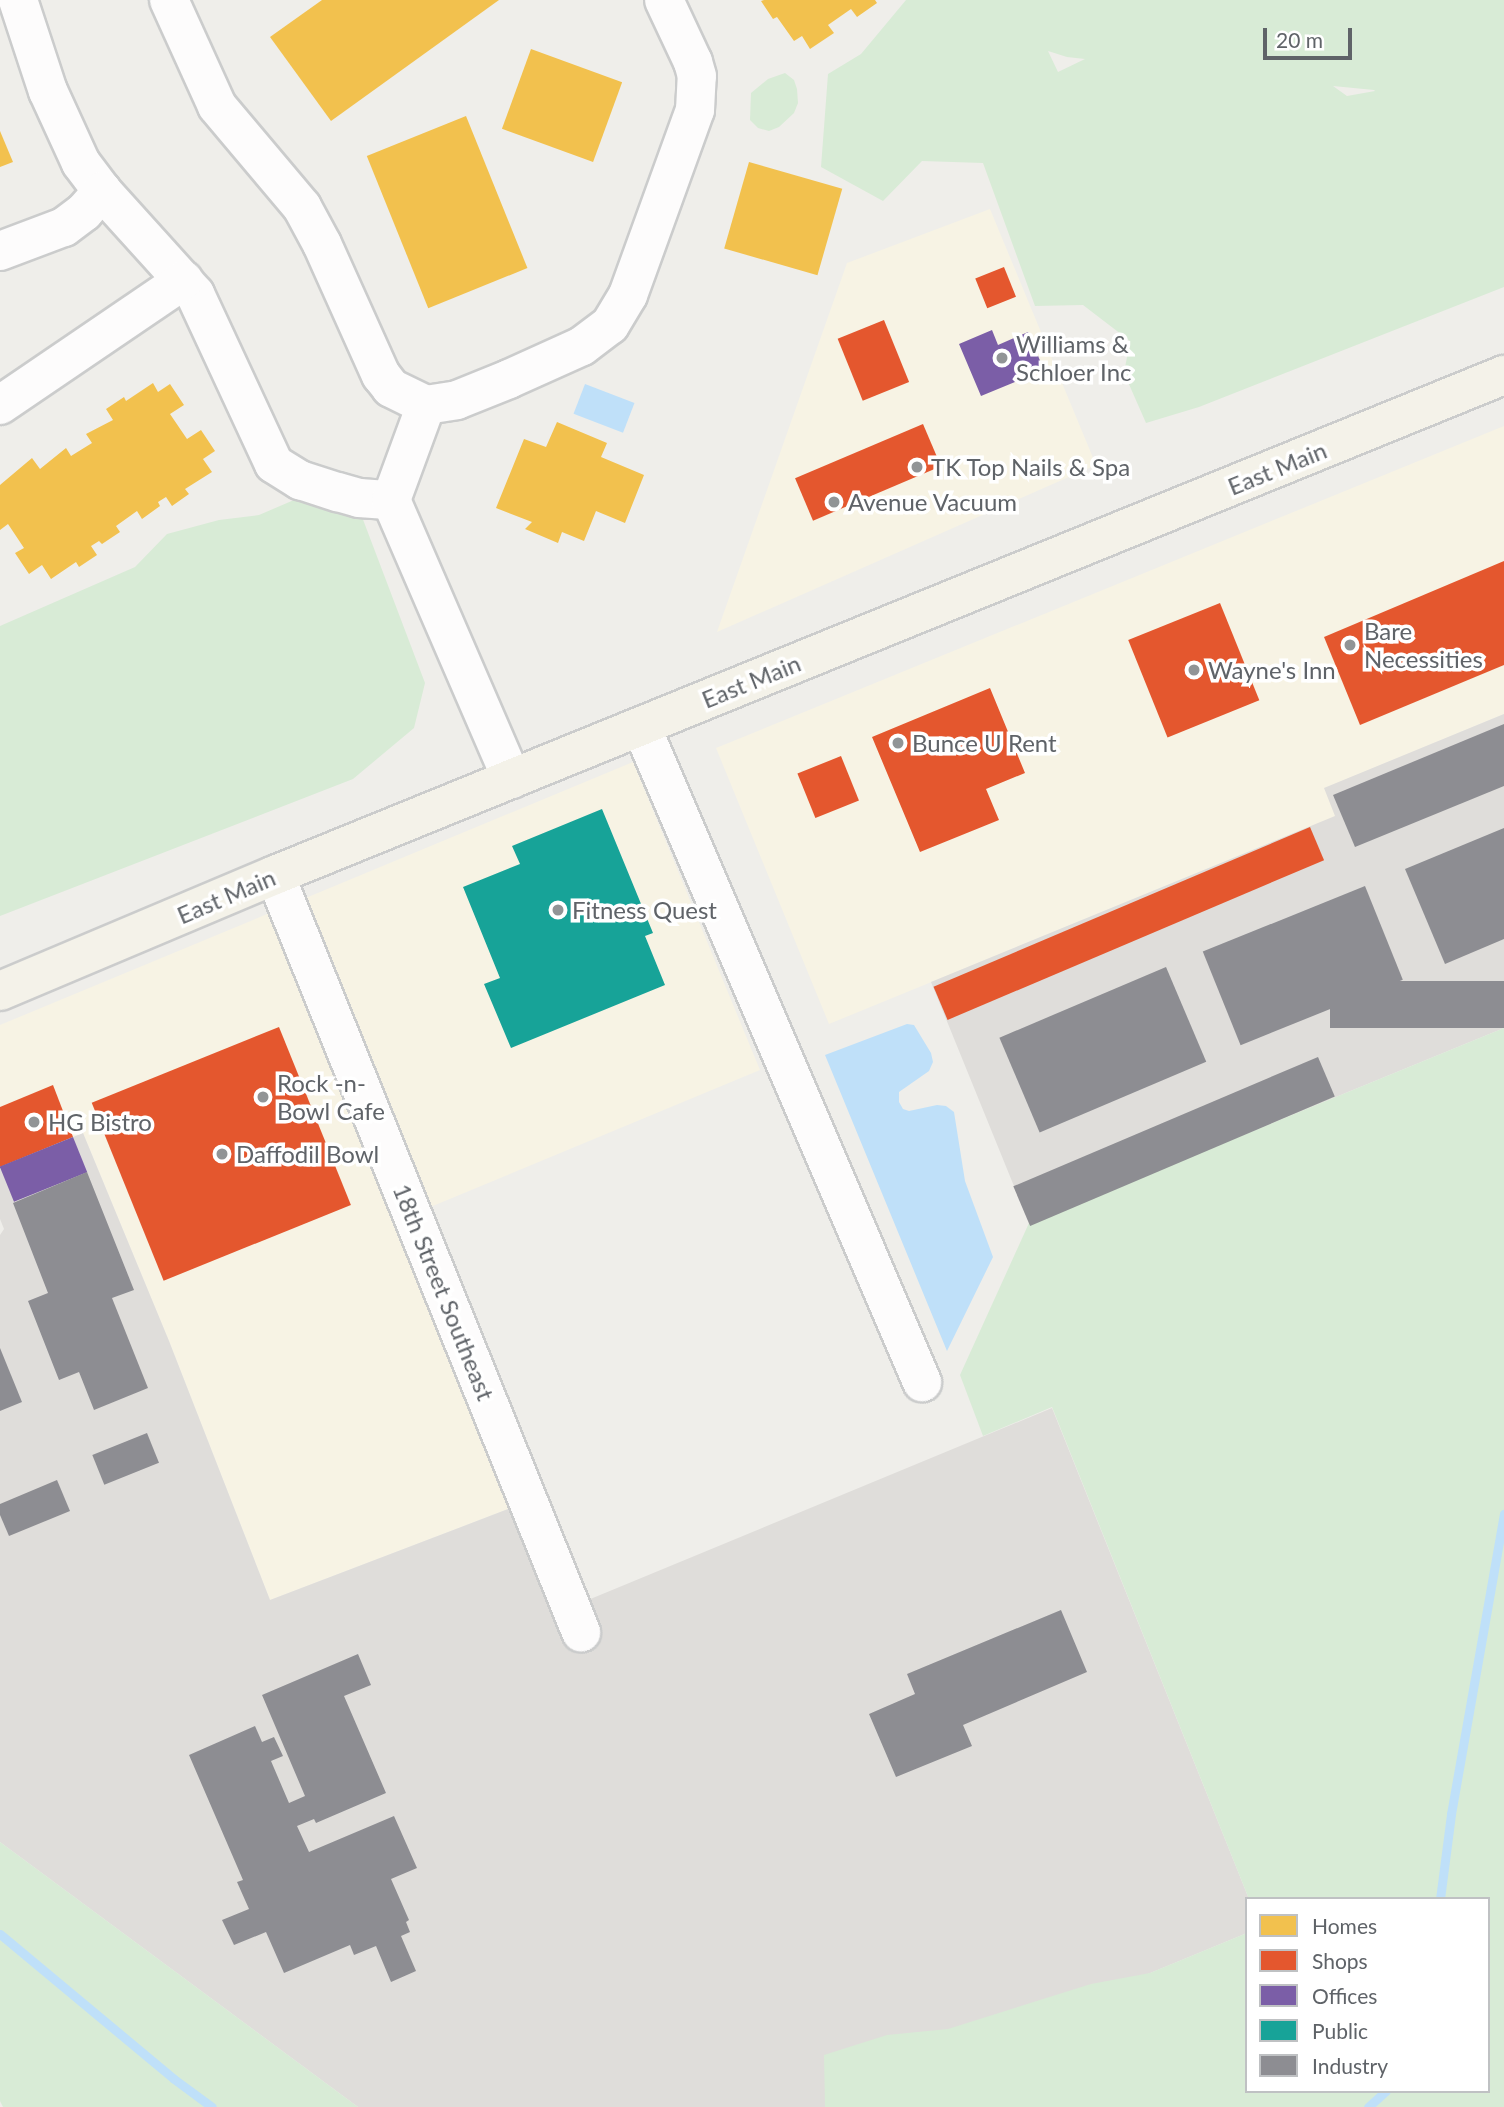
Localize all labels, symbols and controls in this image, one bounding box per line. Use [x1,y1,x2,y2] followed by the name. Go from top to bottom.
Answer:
[1266,14,1355,58] scale bar
[1276,27,1323,52] text: 20 m
[1016,330,1132,386] place label: Williams & Schloer Inc
[994,350,1010,366] marker: Williams & Schloer Inc
[1223,435,1331,501] street label: East Main
[931,453,1131,481] place label: TK Top Nails & Spa
[909,459,925,475] marker: TK Top Nails & Spa
[848,488,1018,516] place label: Avenue Vacuum
[826,494,842,510] marker: Avenue Vacuum
[1364,617,1483,673] place label: Bare Necessities
[1342,637,1358,653] marker: Bare Necessities
[697,648,805,714] street label: East Main
[1208,656,1336,684] place label: Wayne's Inn
[1186,662,1202,678] marker: Wayne's Inn
[912,729,1057,757] place label: Bunce U Rent
[890,735,906,751] marker: Bunce U Rent
[173,862,279,930] street label: East Main
[572,896,717,924] place label: Fitness Quest
[550,902,566,918] marker: Fitness Quest
[277,1069,385,1125] place label: Rock -n- Bowl Cafe
[255,1089,271,1105] marker: Rock -n- Bowl Cafe
[48,1108,152,1136] place label: HG Bistro
[26,1114,42,1130] marker: HG Bistro
[236,1140,379,1168] place label: Daffodil Bowl
[214,1146,230,1162] marker: Daffodil Bowl
[387,1180,501,1404] street label: 18th Street Southeast
[1245,1897,1490,2093] legend
[1312,1913,1377,1938] text: Homes
[1312,1948,1368,1973] text: Shops
[1312,1983,1377,2008] text: Offices
[1312,2018,1368,2043] text: Public
[1312,2053,1388,2078] text: Industry

